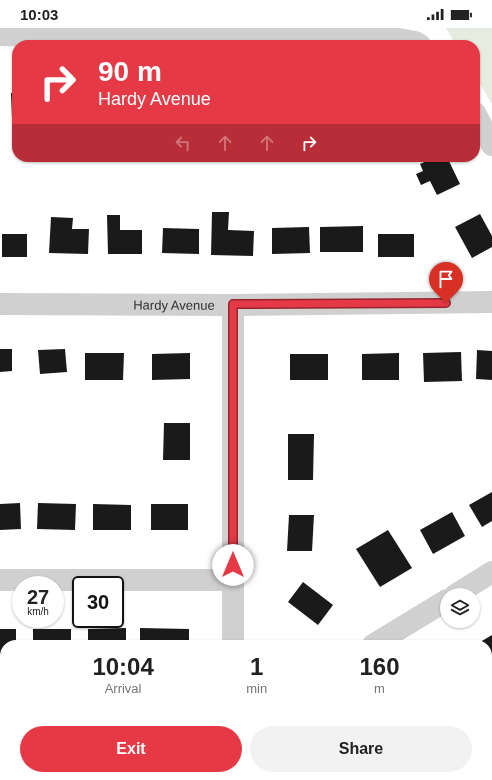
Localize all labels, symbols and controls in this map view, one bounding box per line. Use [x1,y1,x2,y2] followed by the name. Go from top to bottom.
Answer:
[20,6,58,23] text: 10:03
[32,56,84,108] icon: right
[98,56,162,87] text: 90 m
[98,89,211,109] text: Hardy Avenue
[172,132,194,154] icon: left
[214,132,236,154] icon: ahead
[256,132,278,154] icon: ahead
[298,132,320,154] icon: right
[429,262,463,303] pin
[435,268,457,290] icon: arrive
[133,298,215,313] street label: Hardy Avenue
[212,544,254,586] position arrow
[72,576,124,628] speed limit sign: 30
[27,586,49,608] text: 27
[440,588,480,628] map controls
[440,588,480,628] button: layers
[27,606,49,617] text: km/h
[92,653,154,680] text: 10:04
[250,653,263,680] text: 1
[360,653,400,680] text: 160
[105,681,142,696] text: Arrival
[246,681,267,696] text: min
[374,681,385,696] text: m
[20,726,242,772] button: Exit
[250,726,472,772] button: Share

